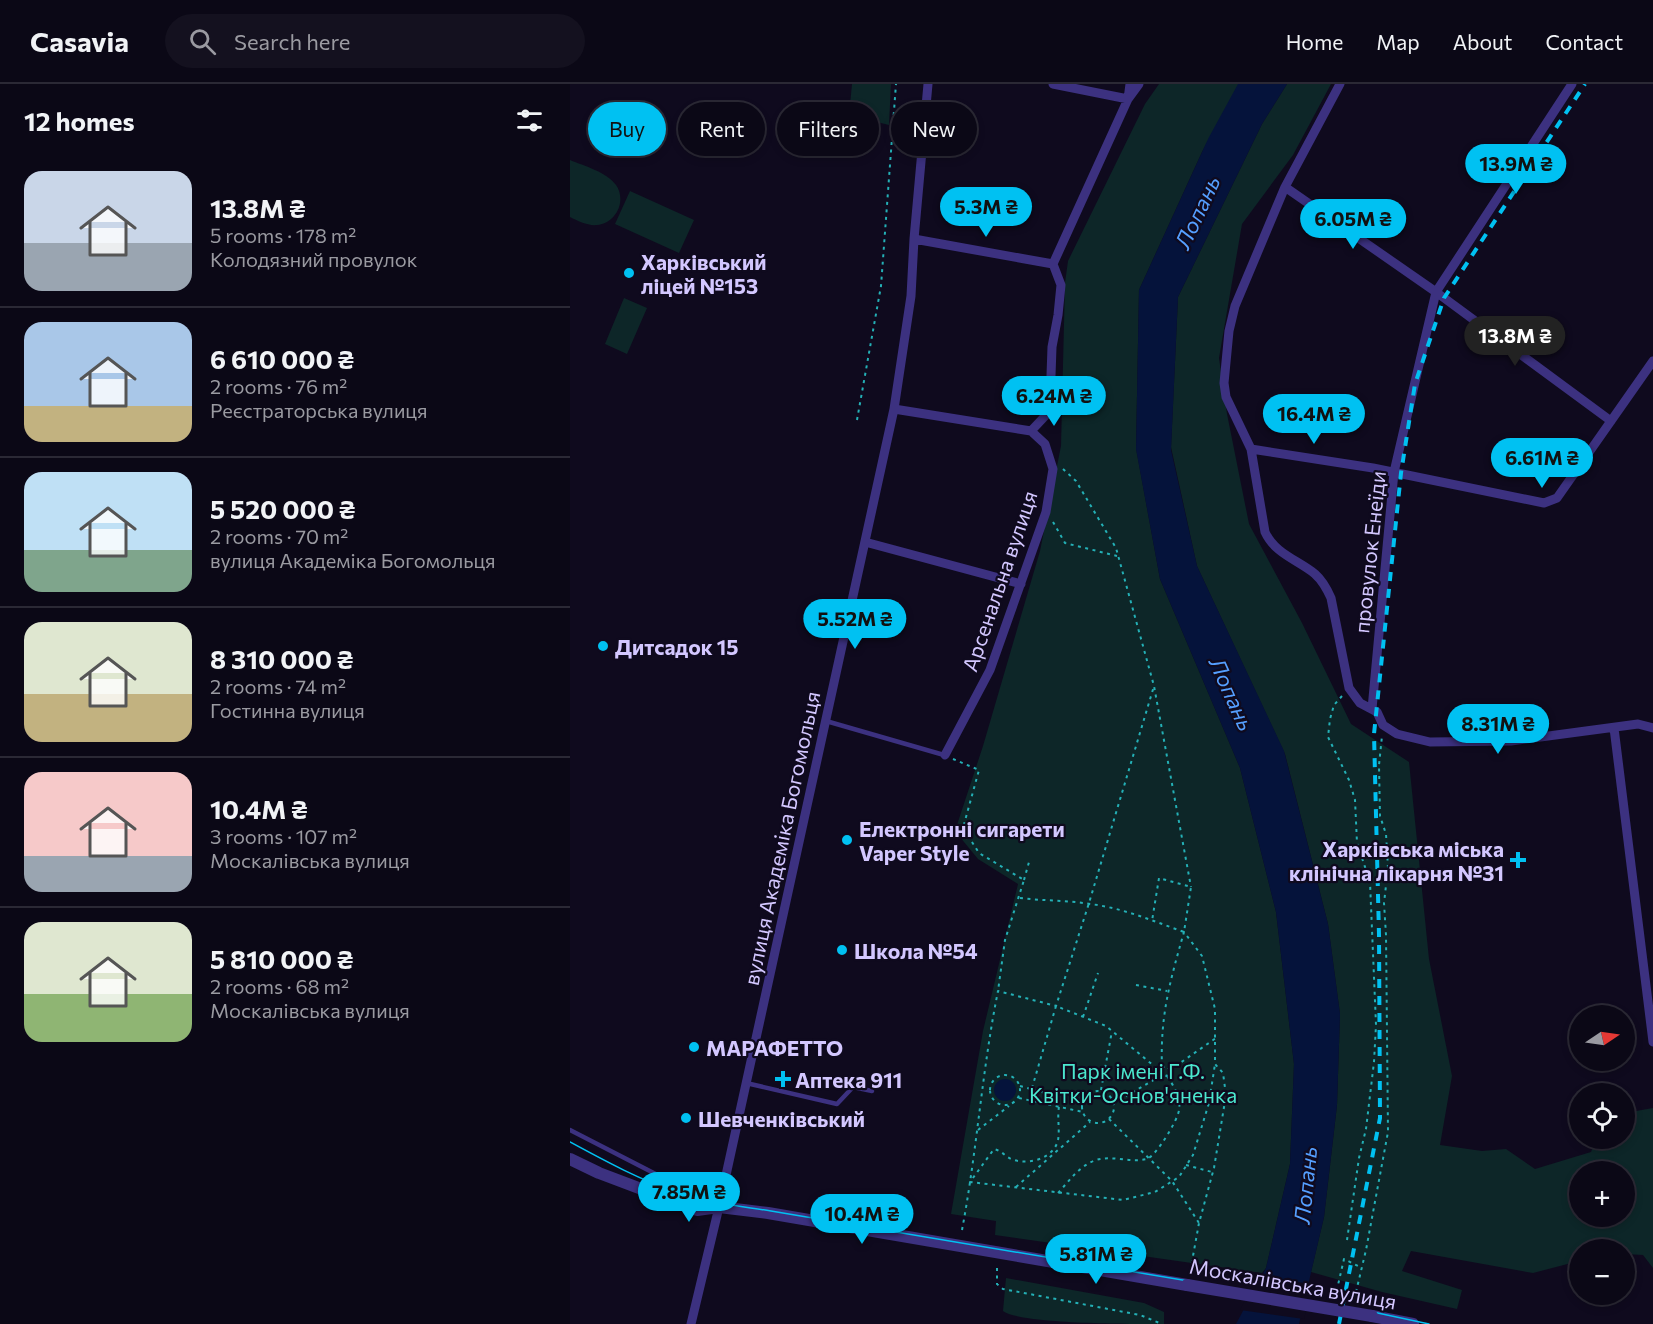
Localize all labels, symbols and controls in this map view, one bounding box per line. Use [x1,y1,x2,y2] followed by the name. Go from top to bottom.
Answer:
[165,14,585,68] search box
[30,24,129,58] text: Casavia
[186,25,219,58] icon: search
[234,28,350,55] text: Search here
[1286,29,1343,54] text: Home
[1376,29,1420,54] text: Map
[1453,29,1512,54] text: About
[1545,29,1623,54] text: Contact
[588,102,666,156] chip: Buy
[678,102,765,156] chip: Rent
[777,102,879,156] chip: Filters
[891,102,977,156] chip: New
[513,104,546,137] icon: filters
[24,105,135,136] text: 12 homes
[1461,144,1571,195] pin: 13.9M ₴
[1479,151,1553,175] text: 13.9M ₴
[1168,171,1226,254] water label: Лопань
[937,187,1035,238] pin: 5.3M ₴
[210,192,305,223] text: 13.8M ₴
[954,194,1018,218] text: 5.3M ₴
[72,195,144,267] icon: home
[1298,199,1408,250] pin: 6.05M ₴
[1314,206,1392,230] text: 6.05M ₴
[210,223,356,247] text: 5 rooms · 178 m²
[210,247,417,271] text: Колодязний провулок
[641,249,766,298] place label: Харківський ліцей №153
[622,266,636,280] marker: Харківський ліцей №153
[1460,316,1570,367] pin: 13.8M ₴
[1478,323,1552,347] text: 13.8M ₴
[210,343,354,374] text: 6 610 000 ₴
[72,346,144,418] icon: home
[210,374,347,398] text: 2 rooms · 76 m²
[999,376,1109,427] pin: 6.24M ₴
[1016,383,1092,407] text: 6.24M ₴
[1259,394,1369,445] pin: 16.4M ₴
[210,398,428,422] text: Реєстраторська вулиця
[1277,401,1351,425] text: 16.4M ₴
[1487,438,1597,489] pin: 6.61M ₴
[1505,445,1579,469] text: 6.61M ₴
[1348,469,1390,635] street label: провулок Енеїди
[956,487,1042,675] street label: Арсенальна вулиця
[210,493,355,524] text: 5 520 000 ₴
[72,496,144,568] icon: home
[210,524,348,548] text: 2 rooms · 70 m²
[210,548,496,572] text: вулиця Академіка Богомольця
[800,599,910,650] pin: 5.52M ₴
[817,606,893,630] text: 5.52M ₴
[615,634,739,659] place label: Дитсадок 15
[596,639,610,653] marker: Дитсадок 15
[210,643,353,674] text: 8 310 000 ₴
[72,646,144,718] icon: home
[1204,652,1260,735] water label: Лопань
[210,674,346,698] text: 2 rooms · 74 m²
[738,689,824,987] street label: вулиця Академіка Богомольця
[210,698,365,722] text: Гостинна вулиця
[1443,704,1553,755] pin: 8.31M ₴
[1461,711,1535,735] text: 8.31M ₴
[210,793,308,824] text: 10.4M ₴
[72,796,144,868] icon: home
[859,816,1065,865] place label: Електронні сигарети Vaper Style
[210,824,357,848] text: 3 rooms · 107 m²
[840,833,854,847] marker: Електронні сигарети Vaper Style
[1289,836,1504,885] place label: Харківська міська клінічна лікарня №31
[210,848,410,872] text: Москалівська вулиця
[1509,851,1527,869] marker: Харківська міська клінічна лікарня №31
[854,938,978,963] place label: Школа №54
[210,943,353,974] text: 5 810 000 ₴
[835,943,849,957] marker: Школа №54
[72,946,144,1018] icon: home
[210,974,349,998] text: 2 rooms · 68 m²
[210,998,410,1022] text: Москалівська вулиця
[1569,1005,1635,1071] north arrow
[1569,1005,1635,1305] map controls
[706,1035,843,1060] place label: МАРАФЕТТО
[687,1040,701,1054] marker: МАРАФЕТТО
[1029,1058,1237,1107] park label: Парк імені Г.Ф. Квітки-Основ'яненка
[795,1067,902,1092] place label: Аптека 911
[776,1072,790,1086] marker: Аптека 911
[1569,1083,1635,1149] button: locate
[698,1106,865,1131] place label: Шевченківський
[679,1111,693,1125] marker: Шевченківський
[1287,1145,1322,1226] water label: Лопань
[1569,1161,1635,1227] button: +
[634,1172,744,1223] pin: 7.85M ₴
[652,1179,726,1203] text: 7.85M ₴
[807,1194,917,1245] pin: 10.4M ₴
[824,1201,900,1225] text: 10.4M ₴
[1041,1234,1151,1285] pin: 5.81M ₴
[1569,1239,1635,1305] button: −
[1059,1241,1133,1265] text: 5.81M ₴
[1188,1252,1398,1314] street label: Москалівська вулиця

